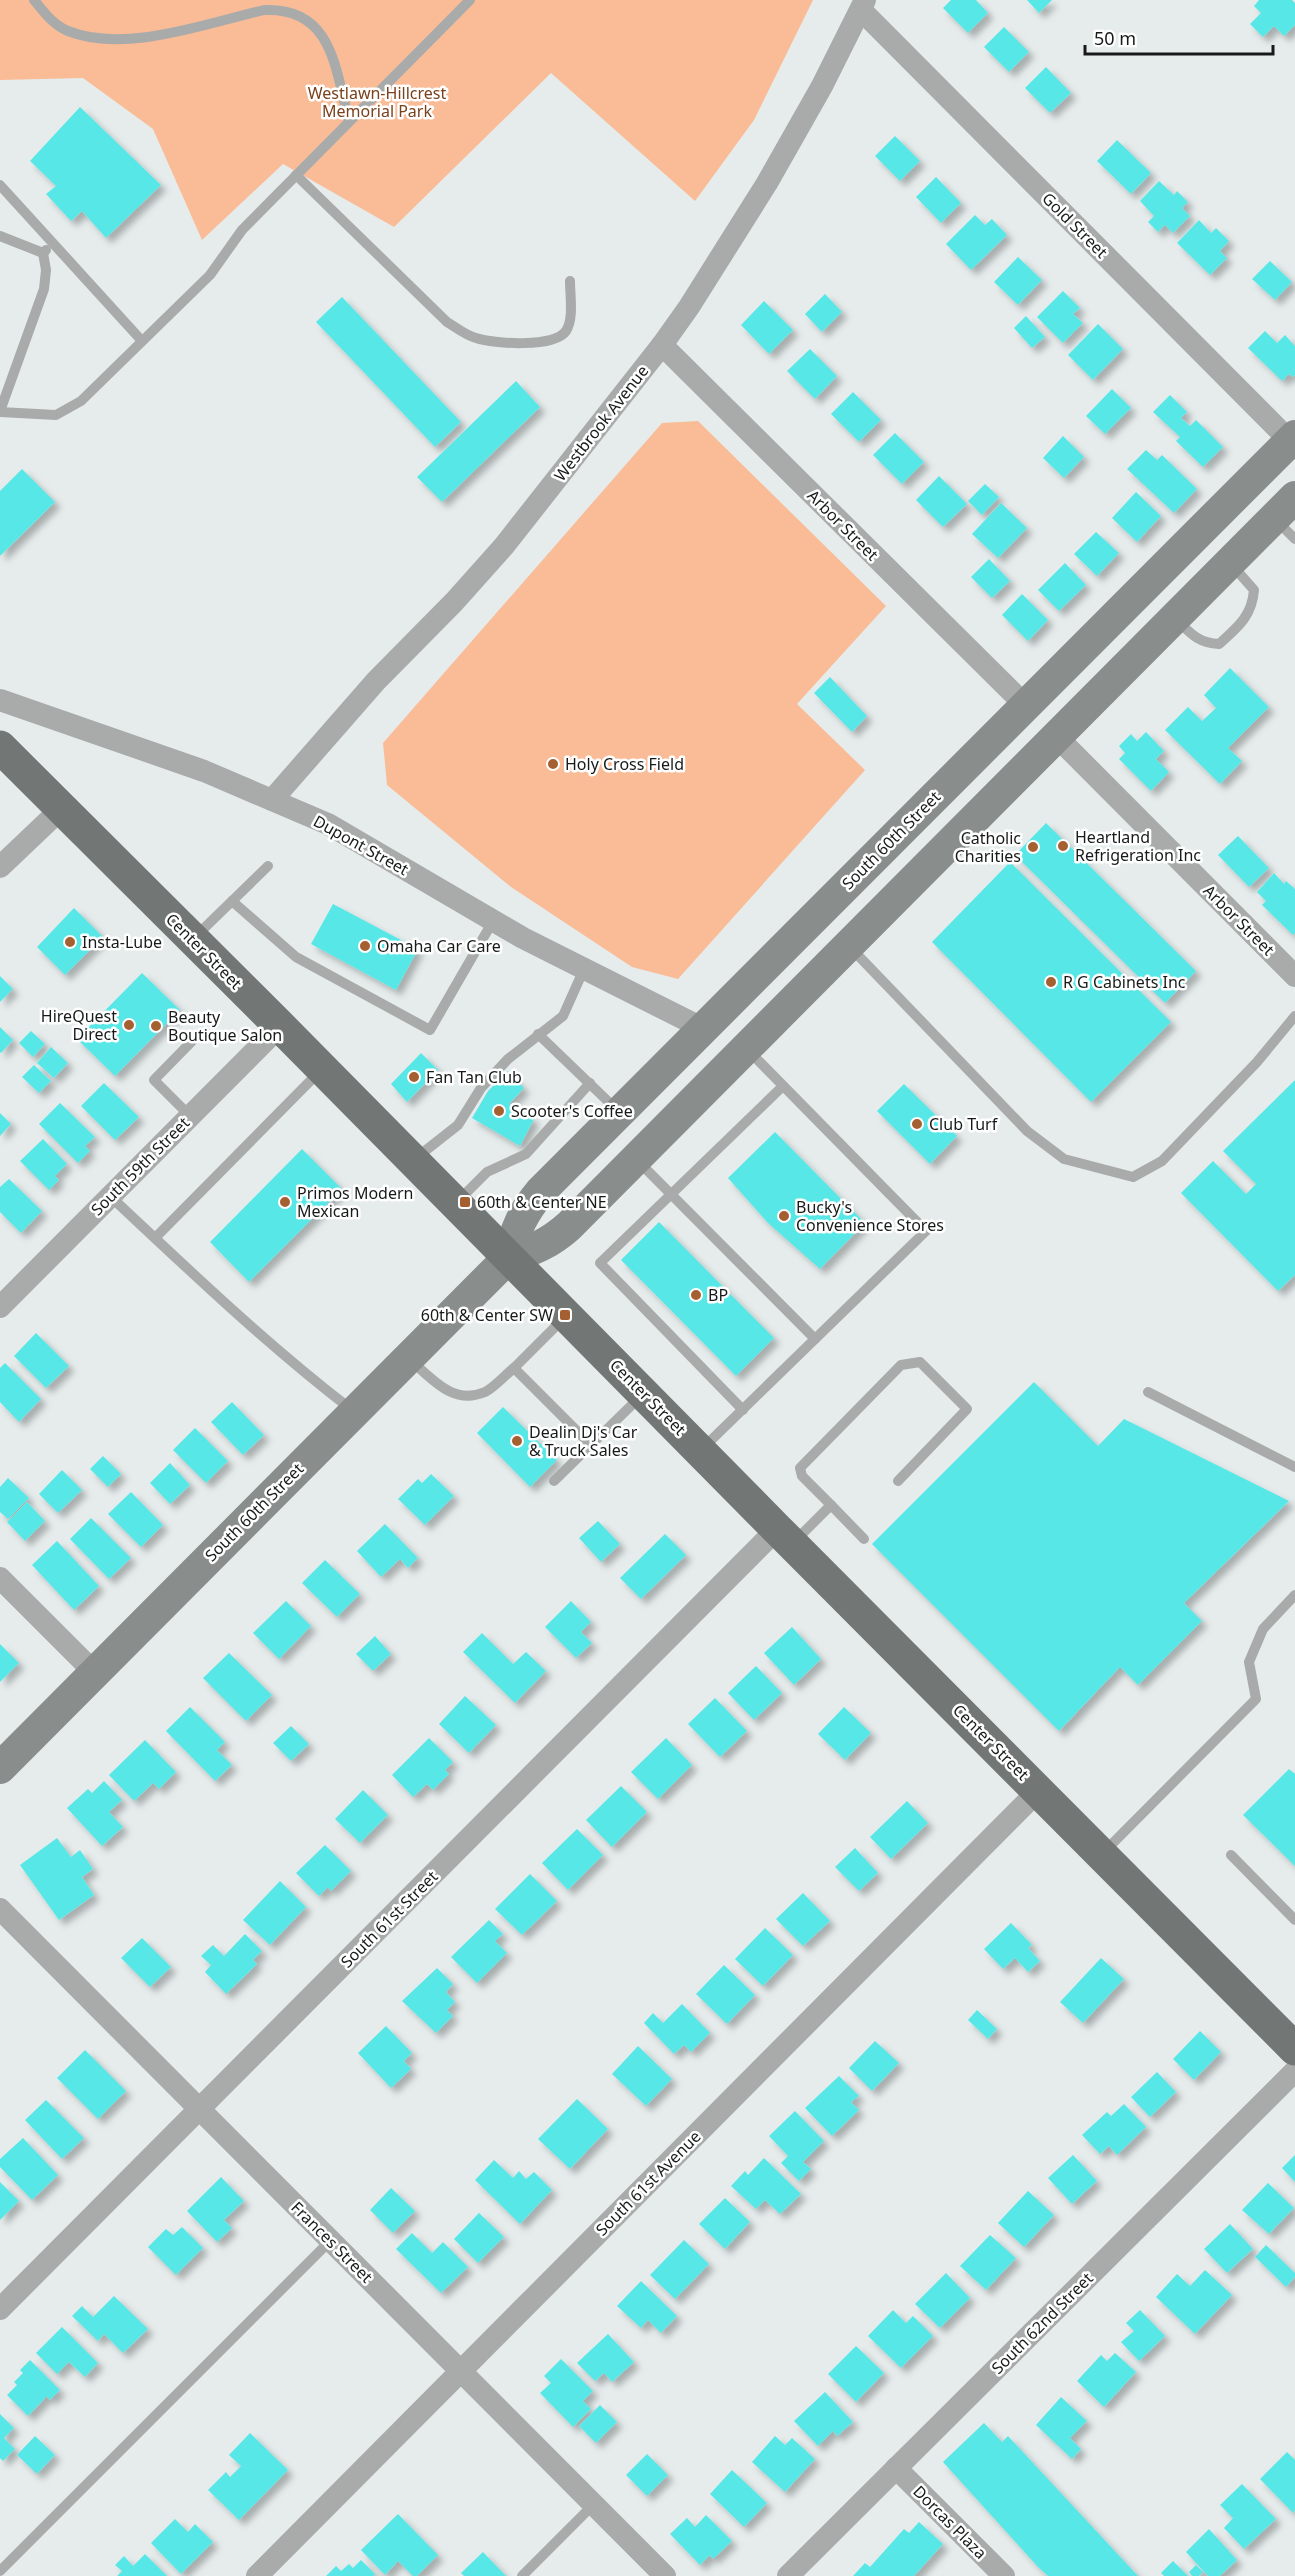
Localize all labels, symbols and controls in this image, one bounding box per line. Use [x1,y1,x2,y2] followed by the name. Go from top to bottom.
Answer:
[1085,18,1272,56] scale bar
[1094,26,1136,50] text: 50 m
[308,82,446,122] park label: Westlawn-Hillcrest Memorial Park
[1037,187,1113,263] street label: Gold Street
[549,361,653,485] street label: Westbrook Avenue
[803,485,883,565] street label: Arbor Street
[565,753,684,775] place label: Holy Cross Field
[546,757,560,771] marker: Holy Cross Field
[837,786,945,894] street label: South 60th Street
[309,810,413,880] street label: Dupont Street
[1075,826,1201,866] place label: Heartland Refrigeration Inc
[955,827,1021,867] place label: Catholic Charities
[1056,839,1070,853] marker: Heartland Refrigeration Inc
[1026,840,1040,854] marker: Catholic Charities
[1199,880,1279,960] street label: Arbor Street
[161,908,247,994] street label: Center Street
[82,931,162,953] place label: Insta-Lube
[63,935,77,949] marker: Insta-Lube
[377,935,501,957] place label: Omaha Car Care
[358,939,372,953] marker: Omaha Car Care
[1063,971,1186,993] place label: R G Cabinets Inc
[1044,975,1058,989] marker: R G Cabinets Inc
[41,1005,117,1045] place label: HireQuest Direct
[168,1006,282,1046] place label: Beauty Boutique Salon
[122,1018,136,1032] marker: HireQuest Direct
[149,1019,163,1033] marker: Beauty Boutique Salon
[426,1066,522,1088] place label: Fan Tan Club
[407,1070,421,1084] marker: Fan Tan Club
[511,1100,633,1122] place label: Scooter's Coffee
[492,1104,506,1118] marker: Scooter's Coffee
[86,1112,194,1220] street label: South 59th Street
[929,1113,999,1135] place label: Club Turf
[910,1117,924,1131] marker: Club Turf
[297,1182,413,1222] place label: Primos Modern Mexican
[477,1191,607,1213] place label: 60th & Center NE
[278,1195,292,1209] marker: Primos Modern Mexican
[458,1195,472,1209] marker: 60th & Center NE
[796,1196,944,1236] place label: Bucky's Convenience Stores
[777,1209,791,1223] marker: Bucky's Convenience Stores
[708,1284,728,1306] place label: BP
[689,1288,703,1302] marker: BP
[421,1304,553,1326] place label: 60th & Center SW
[558,1308,572,1322] marker: 60th & Center SW
[605,1354,691,1440] street label: Center Street
[529,1421,638,1461] place label: Dealin Dj's Car & Truck Sales
[510,1434,524,1448] marker: Dealin Dj's Car & Truck Sales
[200,1458,308,1566] street label: South 60th Street
[948,1699,1034,1785] street label: Center Street
[336,1866,442,1972] street label: South 61st Street
[591,2126,705,2240] street label: South 61st Avenue
[287,2197,378,2288] street label: Frances Street
[986,2267,1098,2379] street label: South 62nd Street
[908,2480,992,2564] street label: Dorcas Plaza

